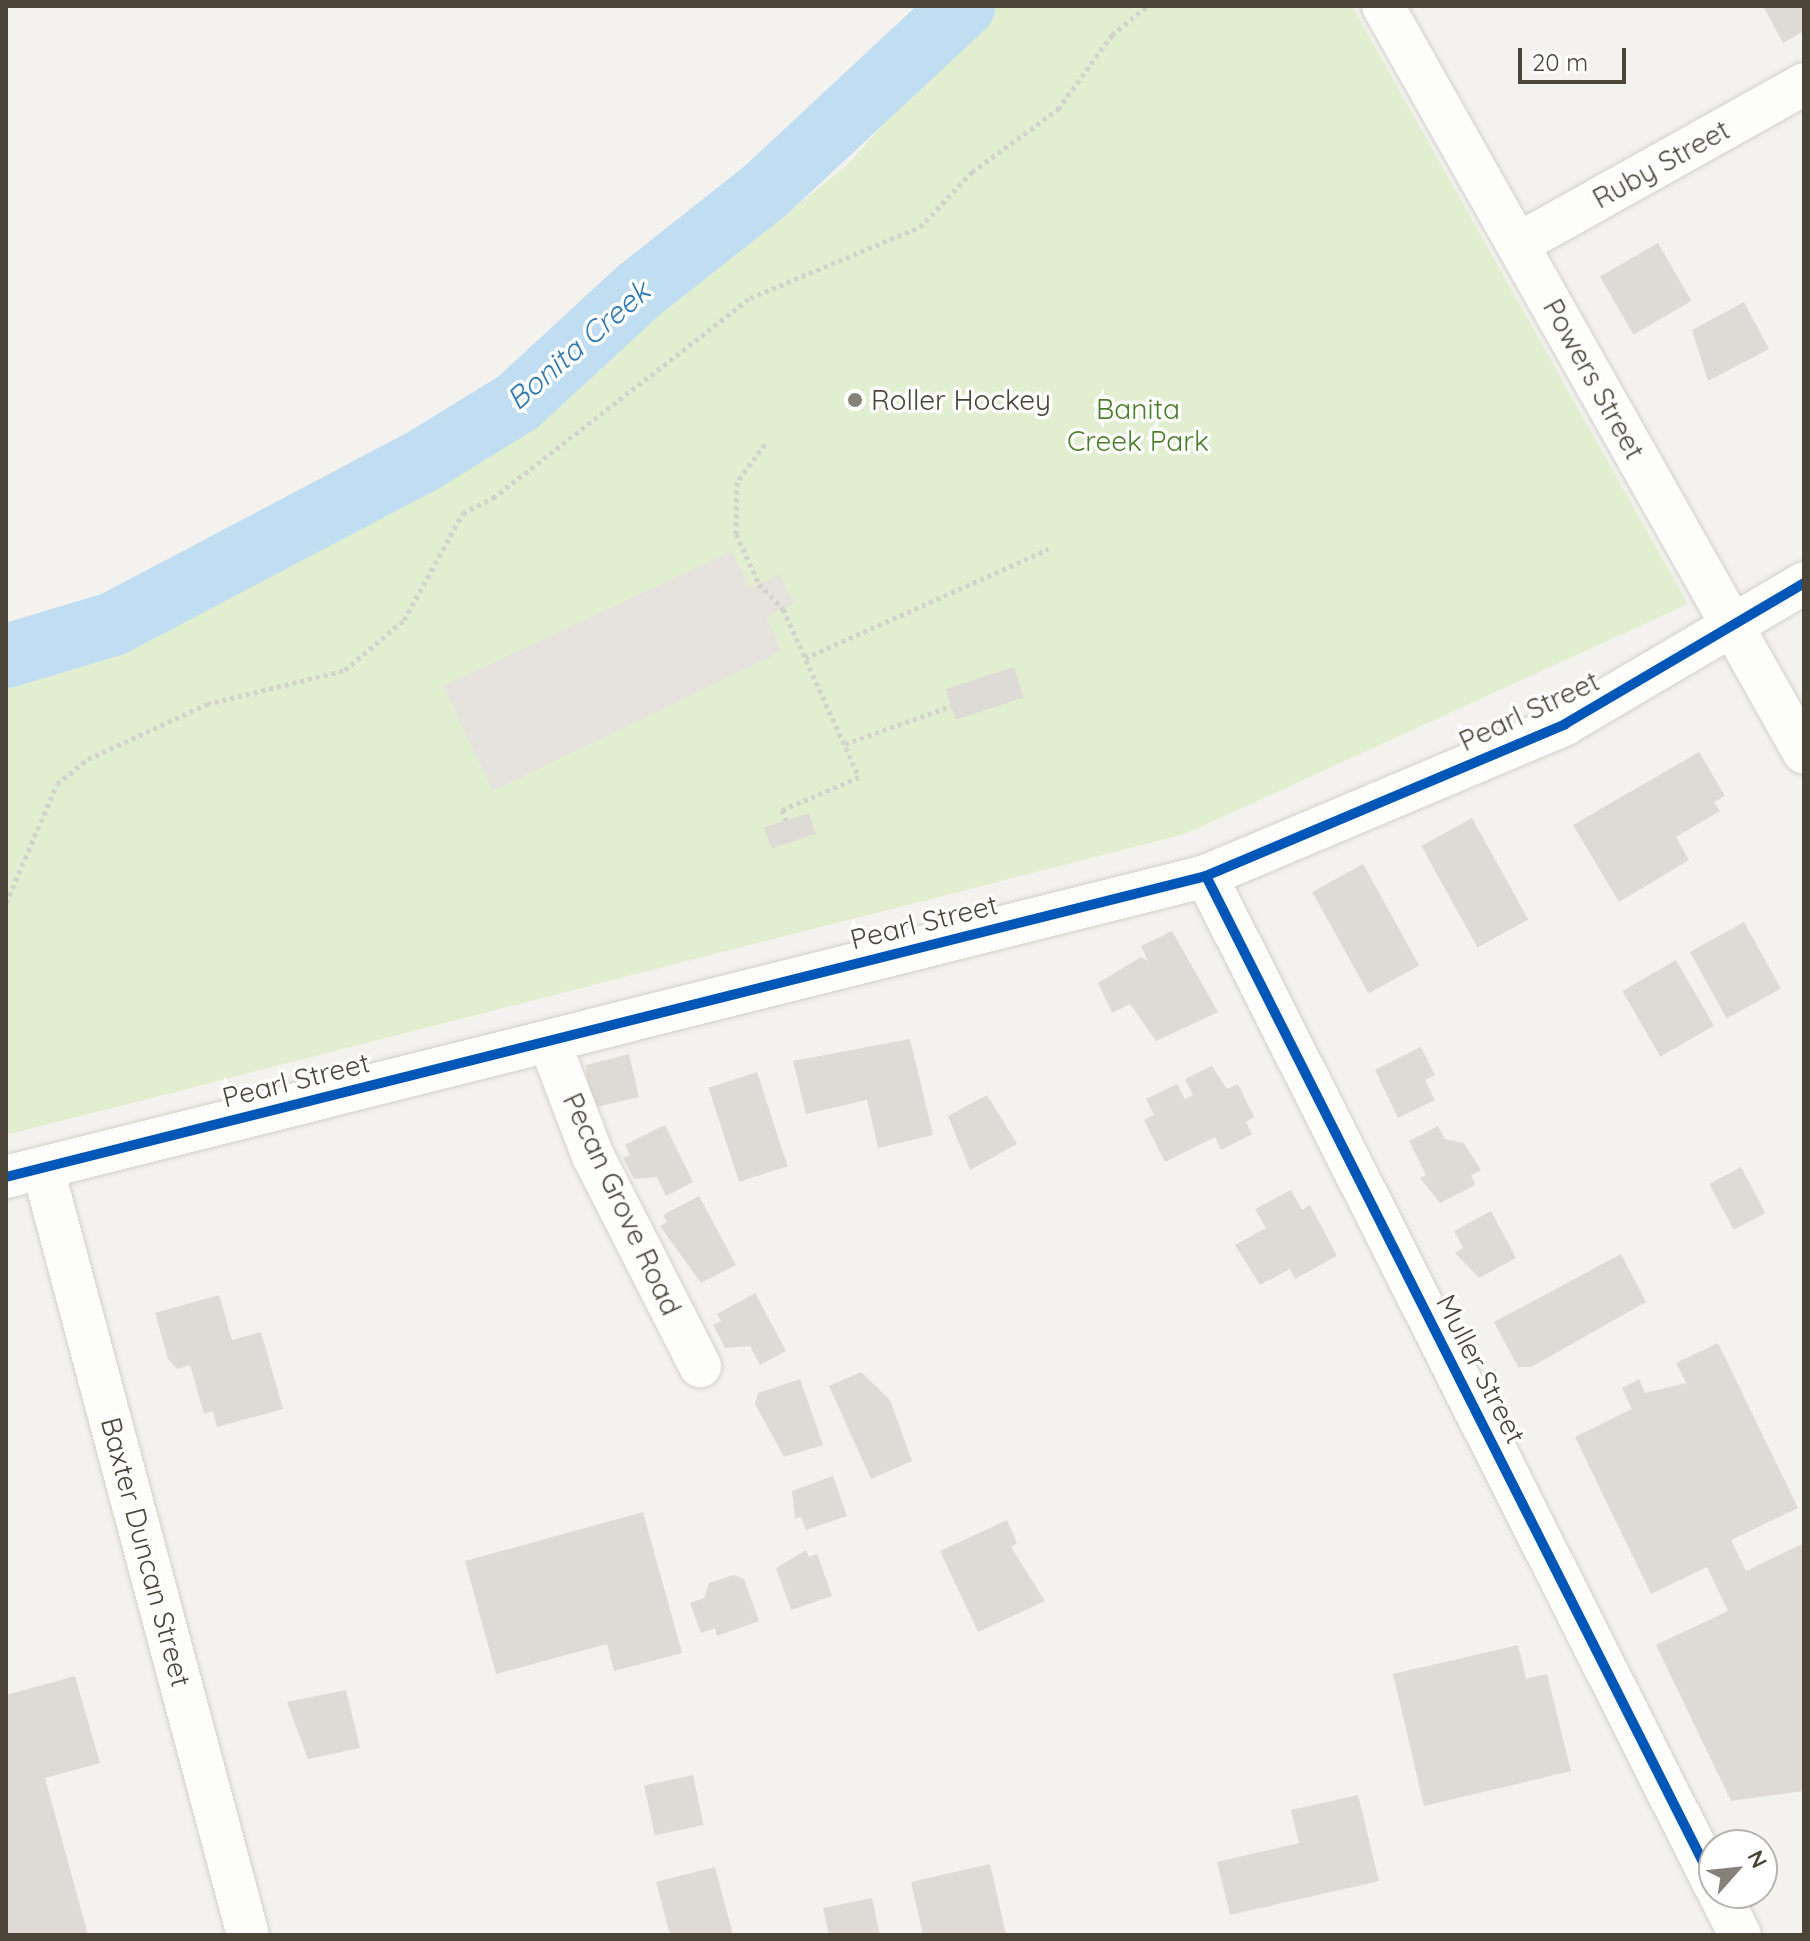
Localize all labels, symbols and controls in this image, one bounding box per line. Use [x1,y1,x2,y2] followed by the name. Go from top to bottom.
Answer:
[1522,32,1630,82] scale bar
[1532,47,1588,77] text: 20 m
[1587,113,1735,215] street label: Ruby Street
[499,273,657,417] water label: Bonita Creek
[1536,293,1652,465] street label: Powers Street
[871,383,1051,417] place label: Roller Hockey
[846,391,864,409] marker: Roller Hockey
[1067,392,1209,458] park label: Banita Creek Park
[1454,664,1604,758] street label: Pearl Street
[847,887,1001,957] street label: Pearl Street
[219,1045,373,1115] street label: Pearl Street
[556,1087,688,1321] street label: Pecan Grove Road
[1429,1289,1533,1449] street label: Muller Street
[94,1413,198,1691] street label: Baxter Duncan Street
[1698,1829,1778,1909] north arrow
[1741,1845,1774,1873] text: N

